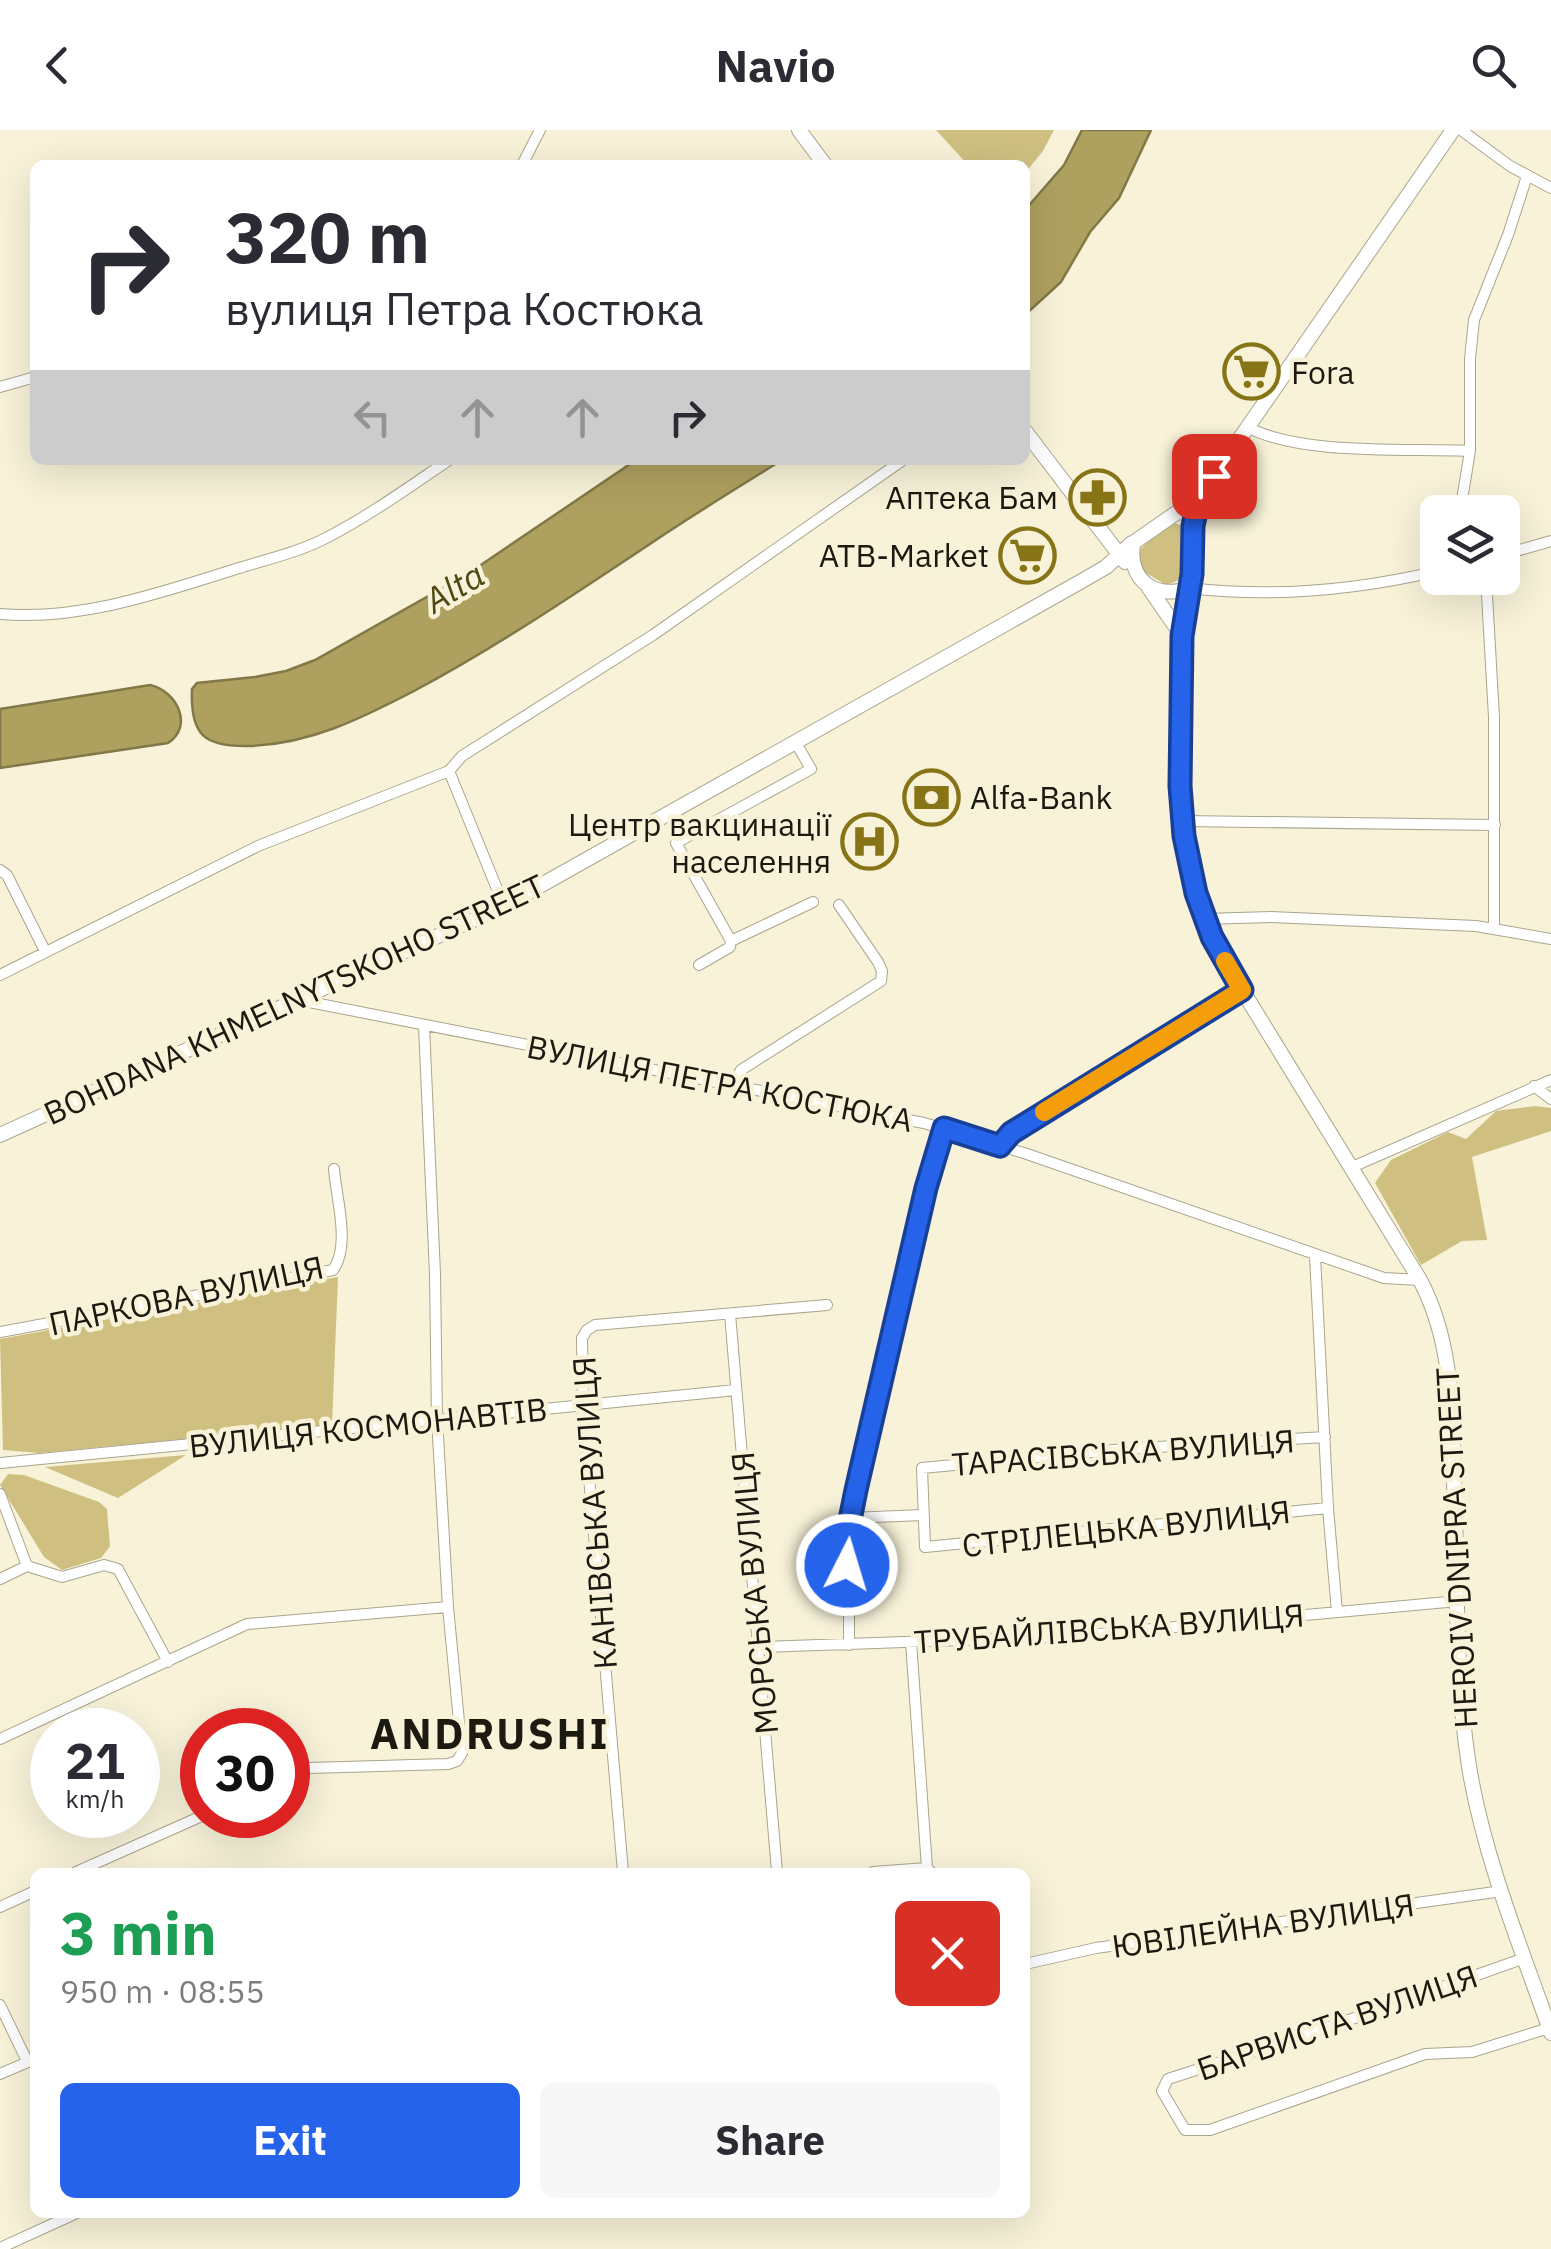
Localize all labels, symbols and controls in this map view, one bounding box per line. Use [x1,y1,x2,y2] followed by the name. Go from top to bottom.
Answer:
[715,36,836,94] text: Navio
[30,38,85,93] icon: back
[1466,38,1521,93] icon: search
[225,191,430,282] text: 320 m
[60,200,190,330] icon: right
[225,279,704,337] text: вулиця Петра Костюка
[1222,342,1282,402] supermarket icon: Fora
[1291,351,1355,393] place label: Fora
[345,390,400,445] icon: left
[450,390,505,445] icon: ahead
[555,390,610,445] icon: ahead
[660,390,715,445] icon: right
[1172,434,1257,519] pin
[1187,449,1242,504] icon: arrive
[1067,467,1127,527] pharmacy icon: Аптека Бам
[885,476,1058,518] place label: Аптека Бам
[1420,495,1520,595] map controls
[1420,495,1520,595] button: layers
[998,525,1058,585] supermarket icon: ATB-Market
[819,534,989,576] place label: ATB-Market
[415,551,493,623] water label: Alta
[901,767,961,827] bank icon: Alfa-Bank
[970,776,1112,818] place label: Alfa-Bank
[568,803,832,882] place label: Центр вакцинації населення
[840,812,900,872] hospital icon: Центр вакцинації населення
[37,864,551,1134] street label: BOHDANA KHMELNYTSKOHO STREET
[523,1025,917,1141] street label: ВУЛИЦЯ ПЕТРА КОСТЮКА
[45,1245,327,1345] street label: ПАРКОВА ВУЛИЦЯ
[562,1355,626,1671] street label: КАНІВСЬКА ВУЛИЦЯ
[1426,1366,1486,1730] street label: HEROIV DNIPRA STREET
[187,1387,549,1467] street label: ВУЛИЦЯ КОСМОНАВТІВ
[950,1419,1296,1485] street label: ТАРАСІВСЬКА ВУЛИЦЯ
[721,1450,787,1736] street label: МОРСЬКА ВУЛИЦЯ
[960,1490,1292,1566] street label: СТРІЛЕЦЬКА ВУЛИЦЯ
[795,1513,899,1617] position arrow
[913,1593,1305,1663] street label: ТРУБАЙЛІВСЬКА ВУЛИЦЯ
[370,1706,610,1761] district label: ANDRUSHI
[180,1708,310,1838] speed limit sign: 30
[65,1728,125,1793] text: 21
[66,1782,124,1815] text: km/h
[1109,1883,1417,1967] street label: ЮВІЛЕЙНА ВУЛИЦЯ
[60,1893,217,1972] text: 3 min
[895,1901,1000,2006] button: close
[1191,1954,1483,2090] street label: БАРВИСТА ВУЛИЦЯ
[60,1970,265,2012] text: 950 m · 08:55
[60,2083,520,2198] button: Exit
[540,2083,1000,2198] button: Share

